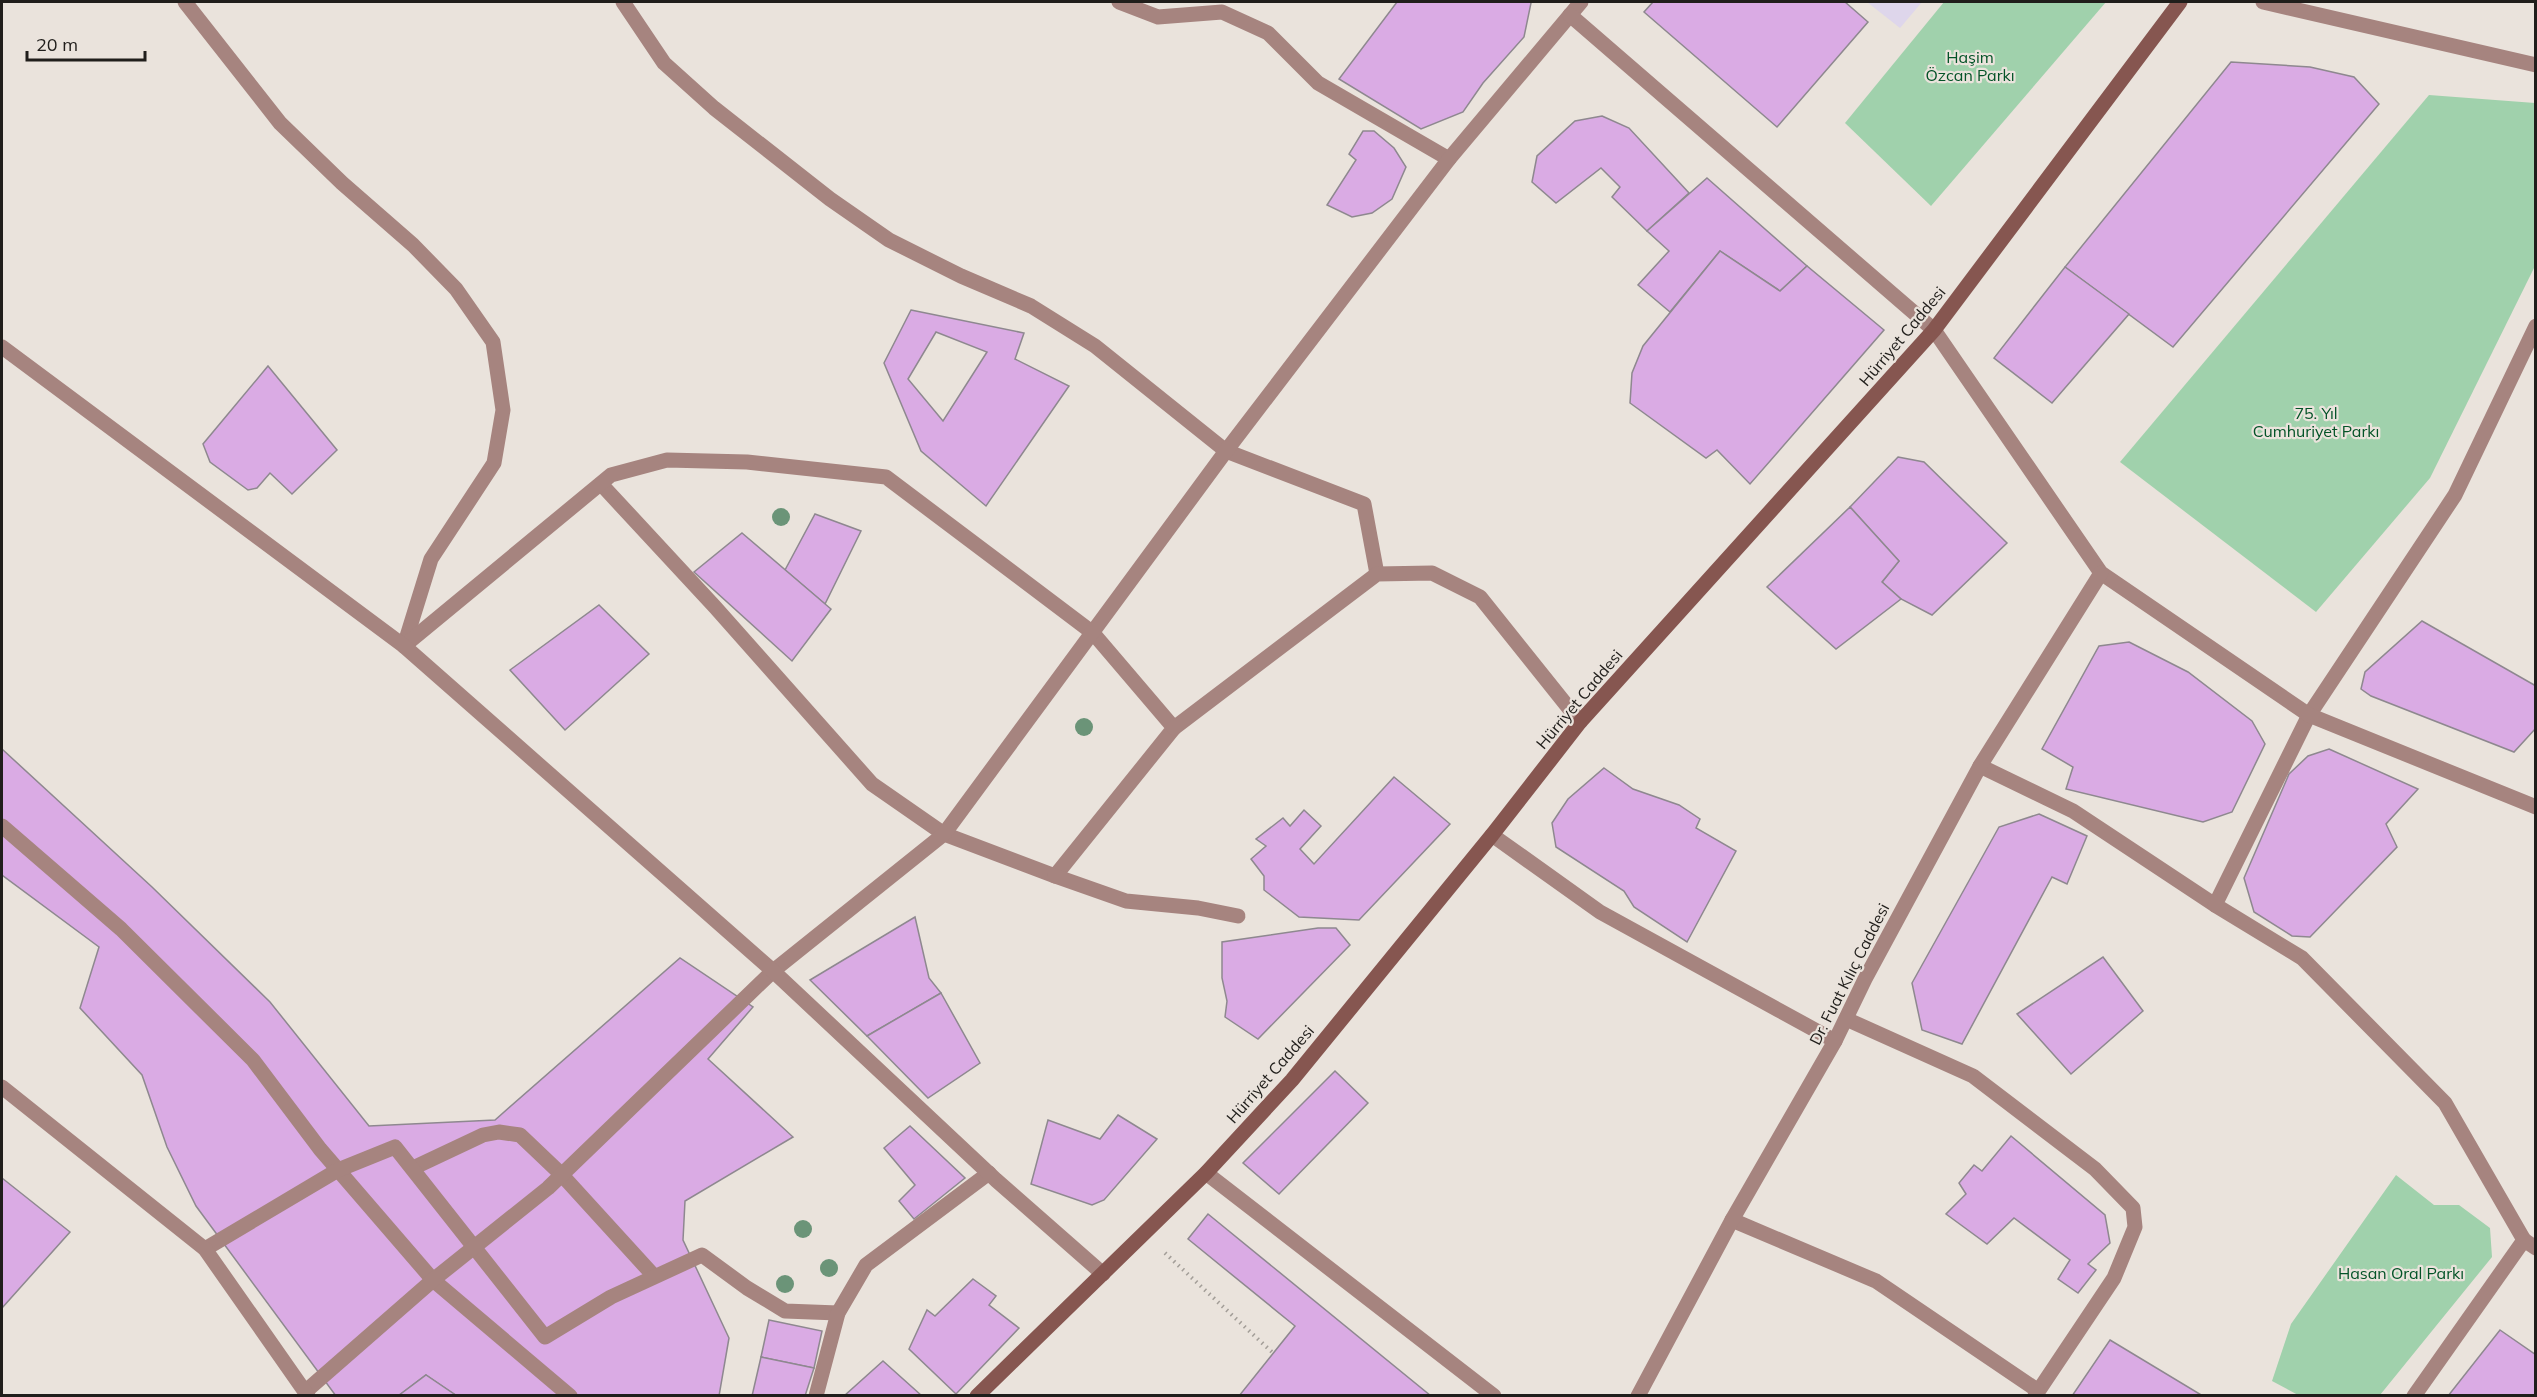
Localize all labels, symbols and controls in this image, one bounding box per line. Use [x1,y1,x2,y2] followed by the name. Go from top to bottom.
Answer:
[27,24,146,62] scale bar
[36,33,78,56] text: 20 m
[1926,47,2015,85] park label: Haşim Özcan Parkı
[1855,282,1949,390] street label: Hürriyet Caddesi
[2253,403,2379,441] park label: 75. Yıl Cumhuriyet Parkı
[1532,645,1626,753] street label: Hürriyet Caddesi
[1805,900,1893,1048] street label: Dr. Fuat Kılıç Caddesi
[1222,1021,1318,1127] street label: Hürriyet Caddesi
[2338,1263,2464,1283] park label: Hasan Oral Parkı

